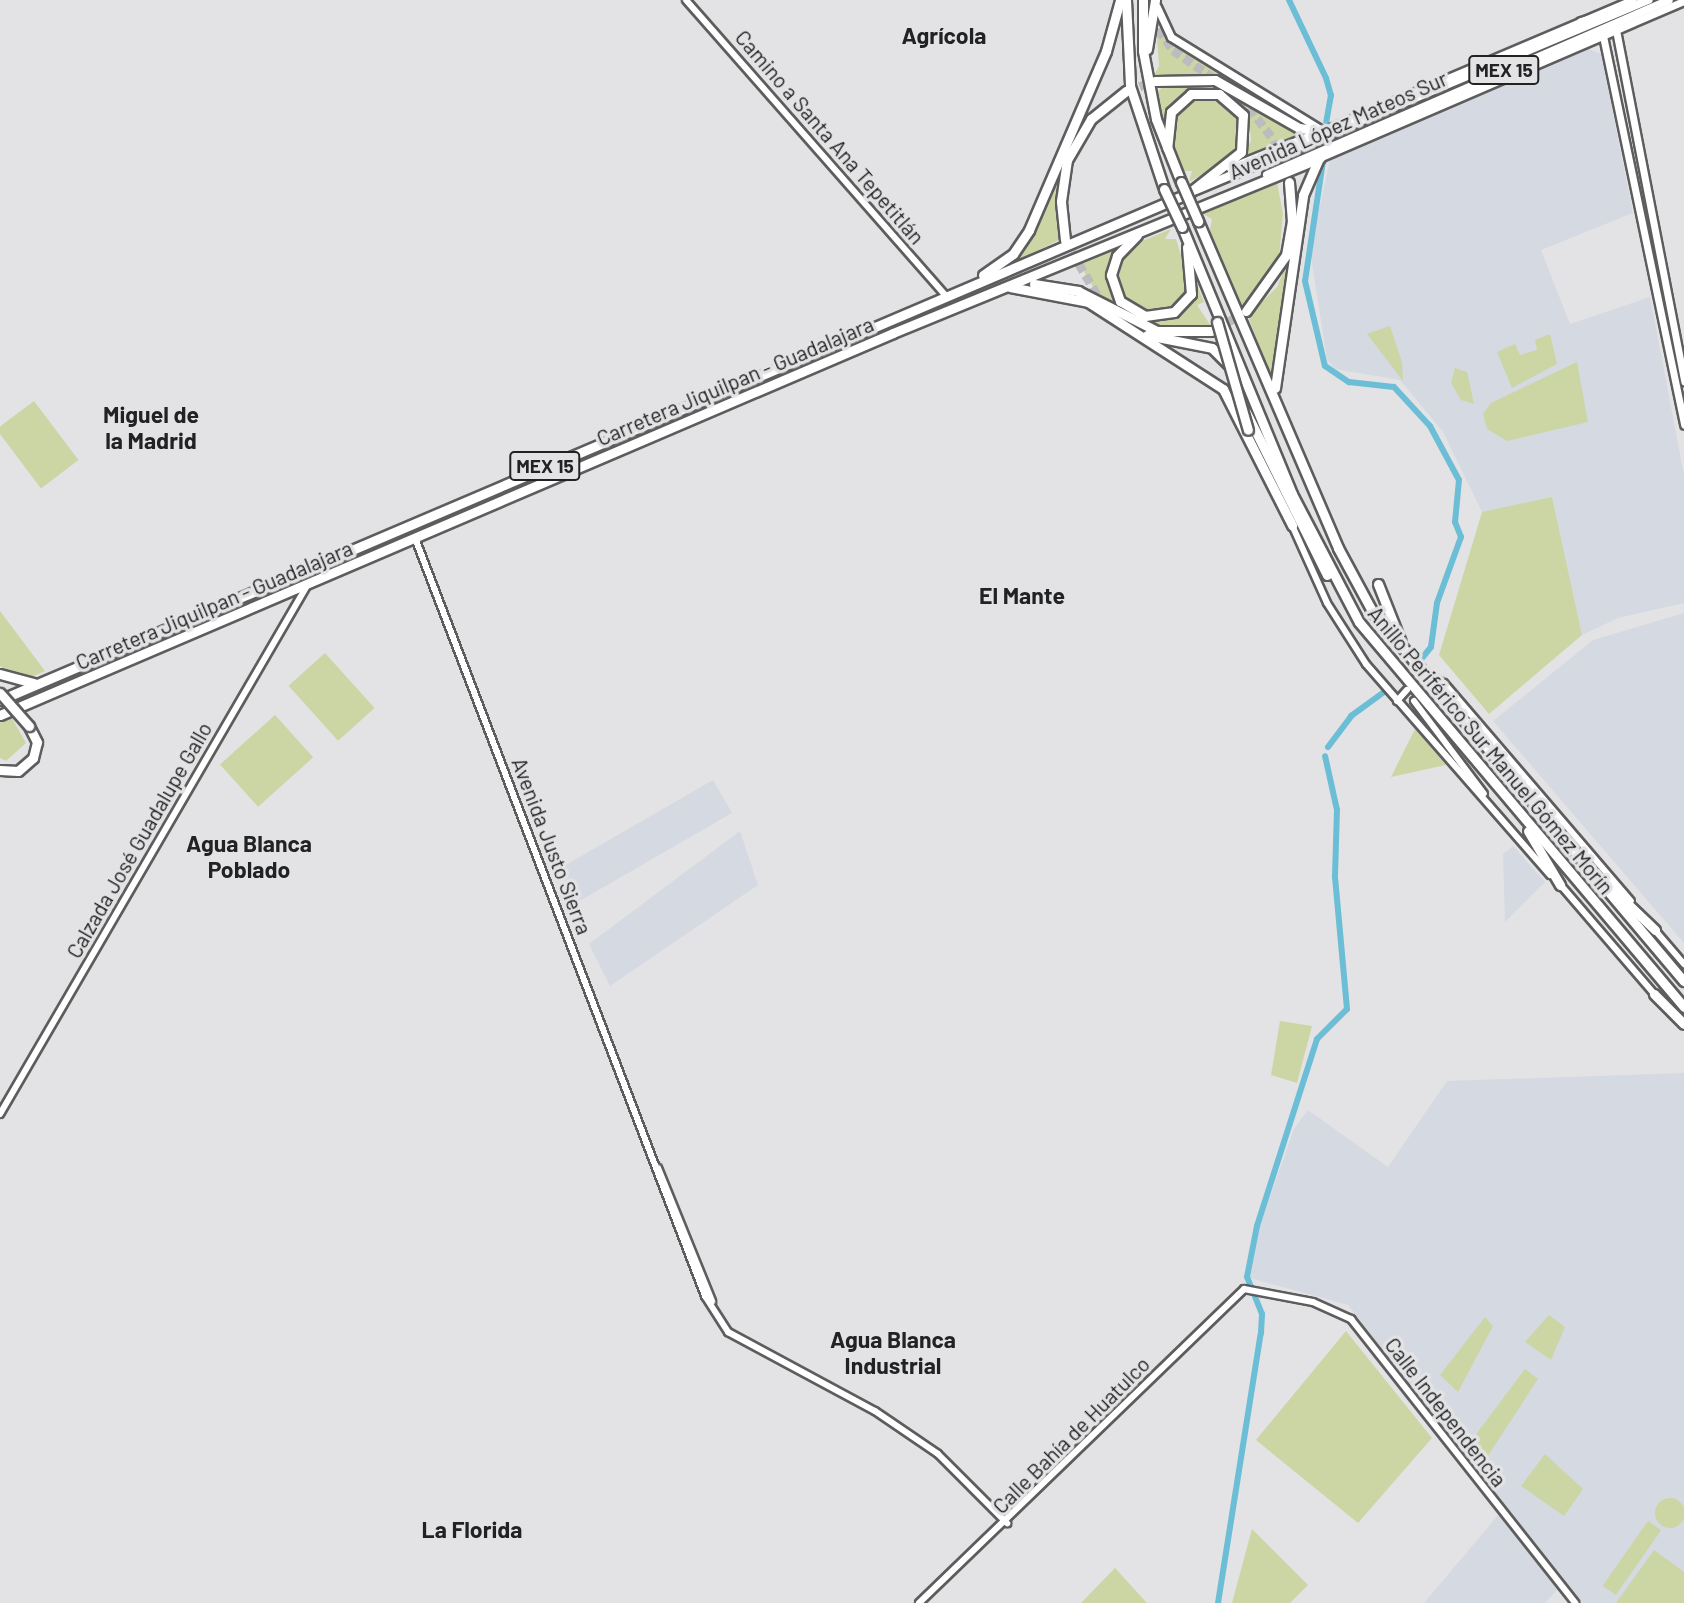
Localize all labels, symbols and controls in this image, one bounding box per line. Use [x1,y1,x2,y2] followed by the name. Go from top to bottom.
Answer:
[902,21,986,49] district label: Agrícola
[730,25,930,249] street label: Camino a Santa Ana Tepetitlán
[1467,54,1541,86] road number: MEX 15
[1225,65,1451,185] street label: Avenida López Mateos Sur
[593,311,877,451] street label: Carretera Jiquilpan - Guadalajara
[103,400,199,454] district label: Miguel de la Madrid
[508,450,582,481] road number: MEX 15
[72,535,356,675] street label: Carretera Jiquilpan - Guadalajara
[979,581,1065,609] district label: El Mante
[1363,601,1619,899] street label: Anillo Periférico Sur Manuel Gómez Morín
[61,718,217,962] street label: Calzada José Guadalupe Gallo
[507,754,597,938] street label: Avenida Justo Sierra
[186,829,312,883] district label: Agua Blanca Poblado
[830,1325,956,1379] district label: Agua Blanca Industrial
[1380,1332,1512,1492] street label: Calle Independencia
[987,1351,1155,1519] street label: Calle Bahía de Huatulco
[421,1515,523,1543] district label: La Florida

